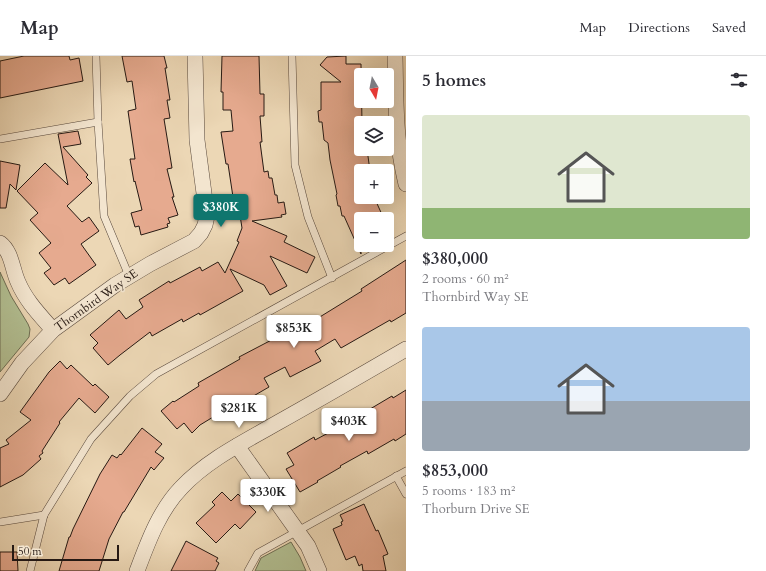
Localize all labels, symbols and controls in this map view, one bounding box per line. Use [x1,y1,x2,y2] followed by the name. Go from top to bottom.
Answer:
[20,15,59,41] text: Map
[580,18,606,37] text: Map
[628,18,690,37] text: Directions
[712,18,746,37] text: Saved
[354,68,394,108] north arrow
[354,68,394,252] map controls
[422,69,486,92] text: 5 homes
[728,69,750,91] icon: filters
[354,116,394,156] button: layers
[550,141,622,213] icon: home
[354,164,394,204] button: +
[193,194,249,228] pin: $380K
[202,198,240,216] text: $380K
[354,212,394,252] button: −
[422,247,488,270] text: $380,000
[51,265,141,335] street label: Thornbird Way SE
[422,270,509,288] text: 2 rooms · 60 m²
[422,288,528,306] text: Thornbird Way SE
[266,315,322,349] pin: $853K
[275,319,313,337] text: $853K
[550,353,622,425] icon: home
[211,395,267,429] pin: $281K
[220,399,258,417] text: $281K
[321,408,377,442] pin: $403K
[330,412,368,430] text: $403K
[422,459,488,482] text: $853,000
[240,479,296,513] pin: $330K
[422,482,515,500] text: 5 rooms · 183 m²
[249,483,287,501] text: $330K
[422,500,530,518] text: Thorburn Drive SE
[12,543,119,562] scale bar
[18,544,42,559] text: 50 m

